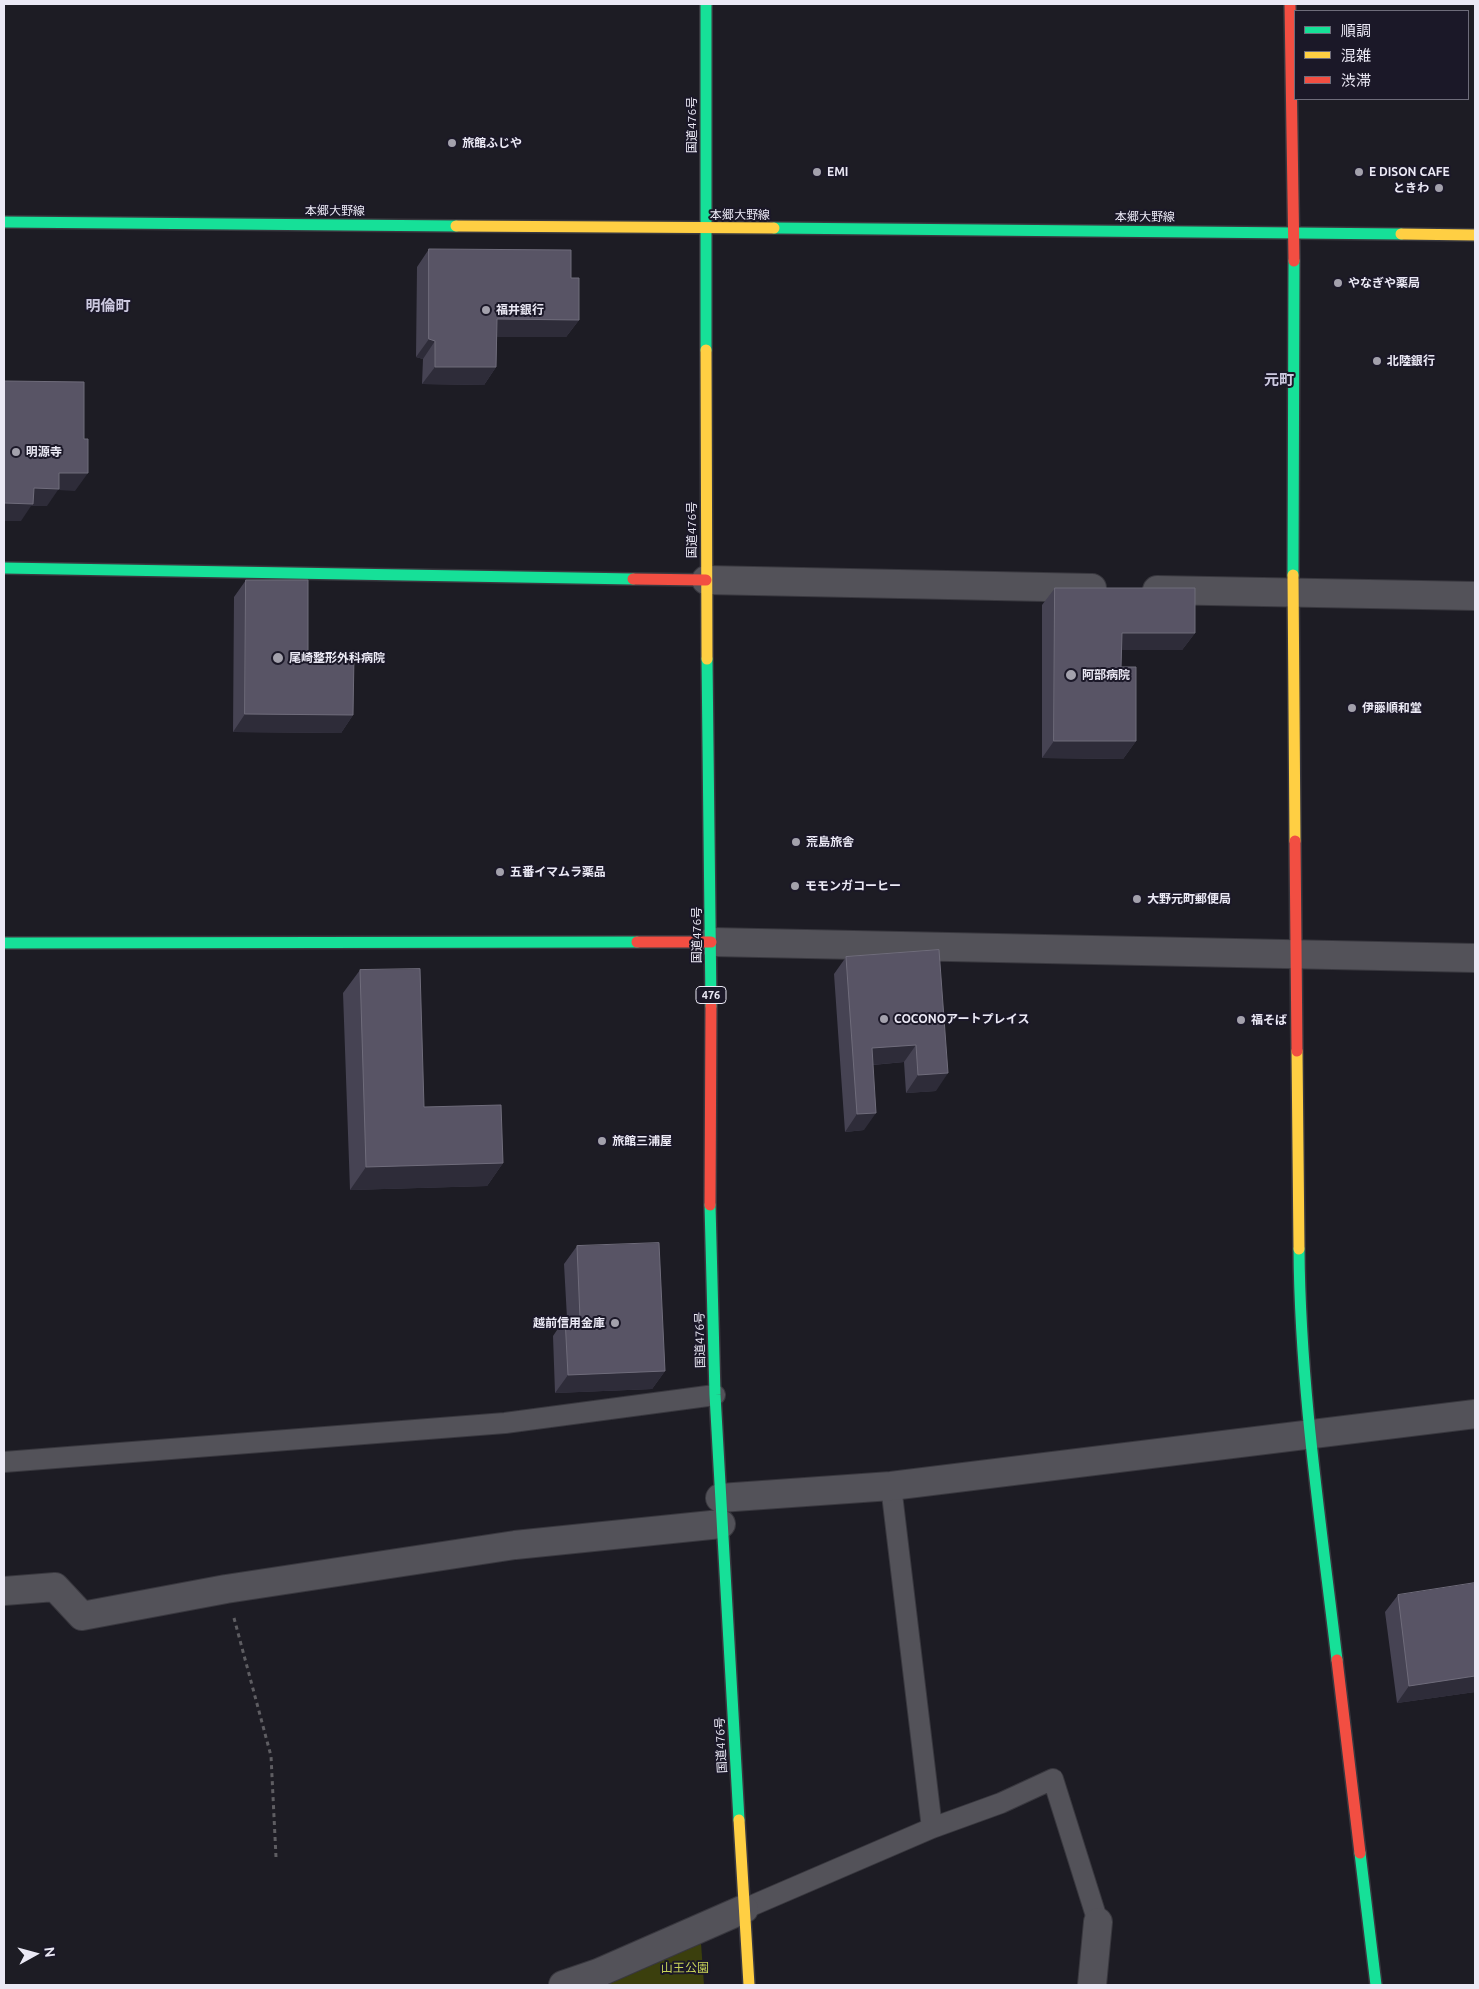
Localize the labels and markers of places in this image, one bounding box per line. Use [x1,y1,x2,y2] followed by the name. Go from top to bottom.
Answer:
[462,136,522,150] place label: 旅館ふじや
[446,137,458,149] marker: 旅館ふじや
[827,165,848,179] place label: EMI
[1369,165,1450,179] place label: E DISON CAFE
[811,166,823,178] marker: EMI
[1353,166,1365,178] marker: E DISON CAFE
[1393,181,1429,195] place label: ときわ
[1433,182,1445,194] marker: ときわ
[1348,276,1420,290] place label: やなぎや薬局
[1332,277,1344,289] marker: やなぎや薬局
[496,303,544,317] place label: 福井銀行
[480,304,492,316] marker: 福井銀行
[1387,354,1435,368] place label: 北陸銀行
[1371,355,1383,367] marker: 北陸銀行
[26,445,62,459] place label: 明源寺
[10,446,22,458] marker: 明源寺
[271,651,285,665] marker: 尾崎整形外科病院
[289,651,385,665] place label: 尾崎整形外科病院
[1064,668,1078,682] marker: 阿部病院
[1082,668,1130,682] place label: 阿部病院
[1362,701,1422,715] place label: 伊藤順和堂
[1346,702,1358,714] marker: 伊藤順和堂
[806,835,854,849] place label: 荒島旅舎
[790,836,802,848] marker: 荒島旅舎
[510,865,606,879] place label: 五番イマムラ薬品
[494,866,506,878] marker: 五番イマムラ薬品
[805,879,901,893] place label: モモンガコーヒー
[789,880,801,892] marker: モモンガコーヒー
[1147,892,1231,906] place label: 大野元町郵便局
[1131,893,1143,905] marker: 大野元町郵便局
[894,1012,1029,1026] place label: COCONOアートプレイス
[878,1013,890,1025] marker: COCONOアートプレイス
[1251,1013,1287,1027] place label: 福そば
[1235,1014,1247,1026] marker: 福そば
[612,1134,672,1148] place label: 旅館三浦屋
[596,1135,608,1147] marker: 旅館三浦屋
[533,1316,605,1330] place label: 越前信用金庫
[609,1317,621,1329] marker: 越前信用金庫

